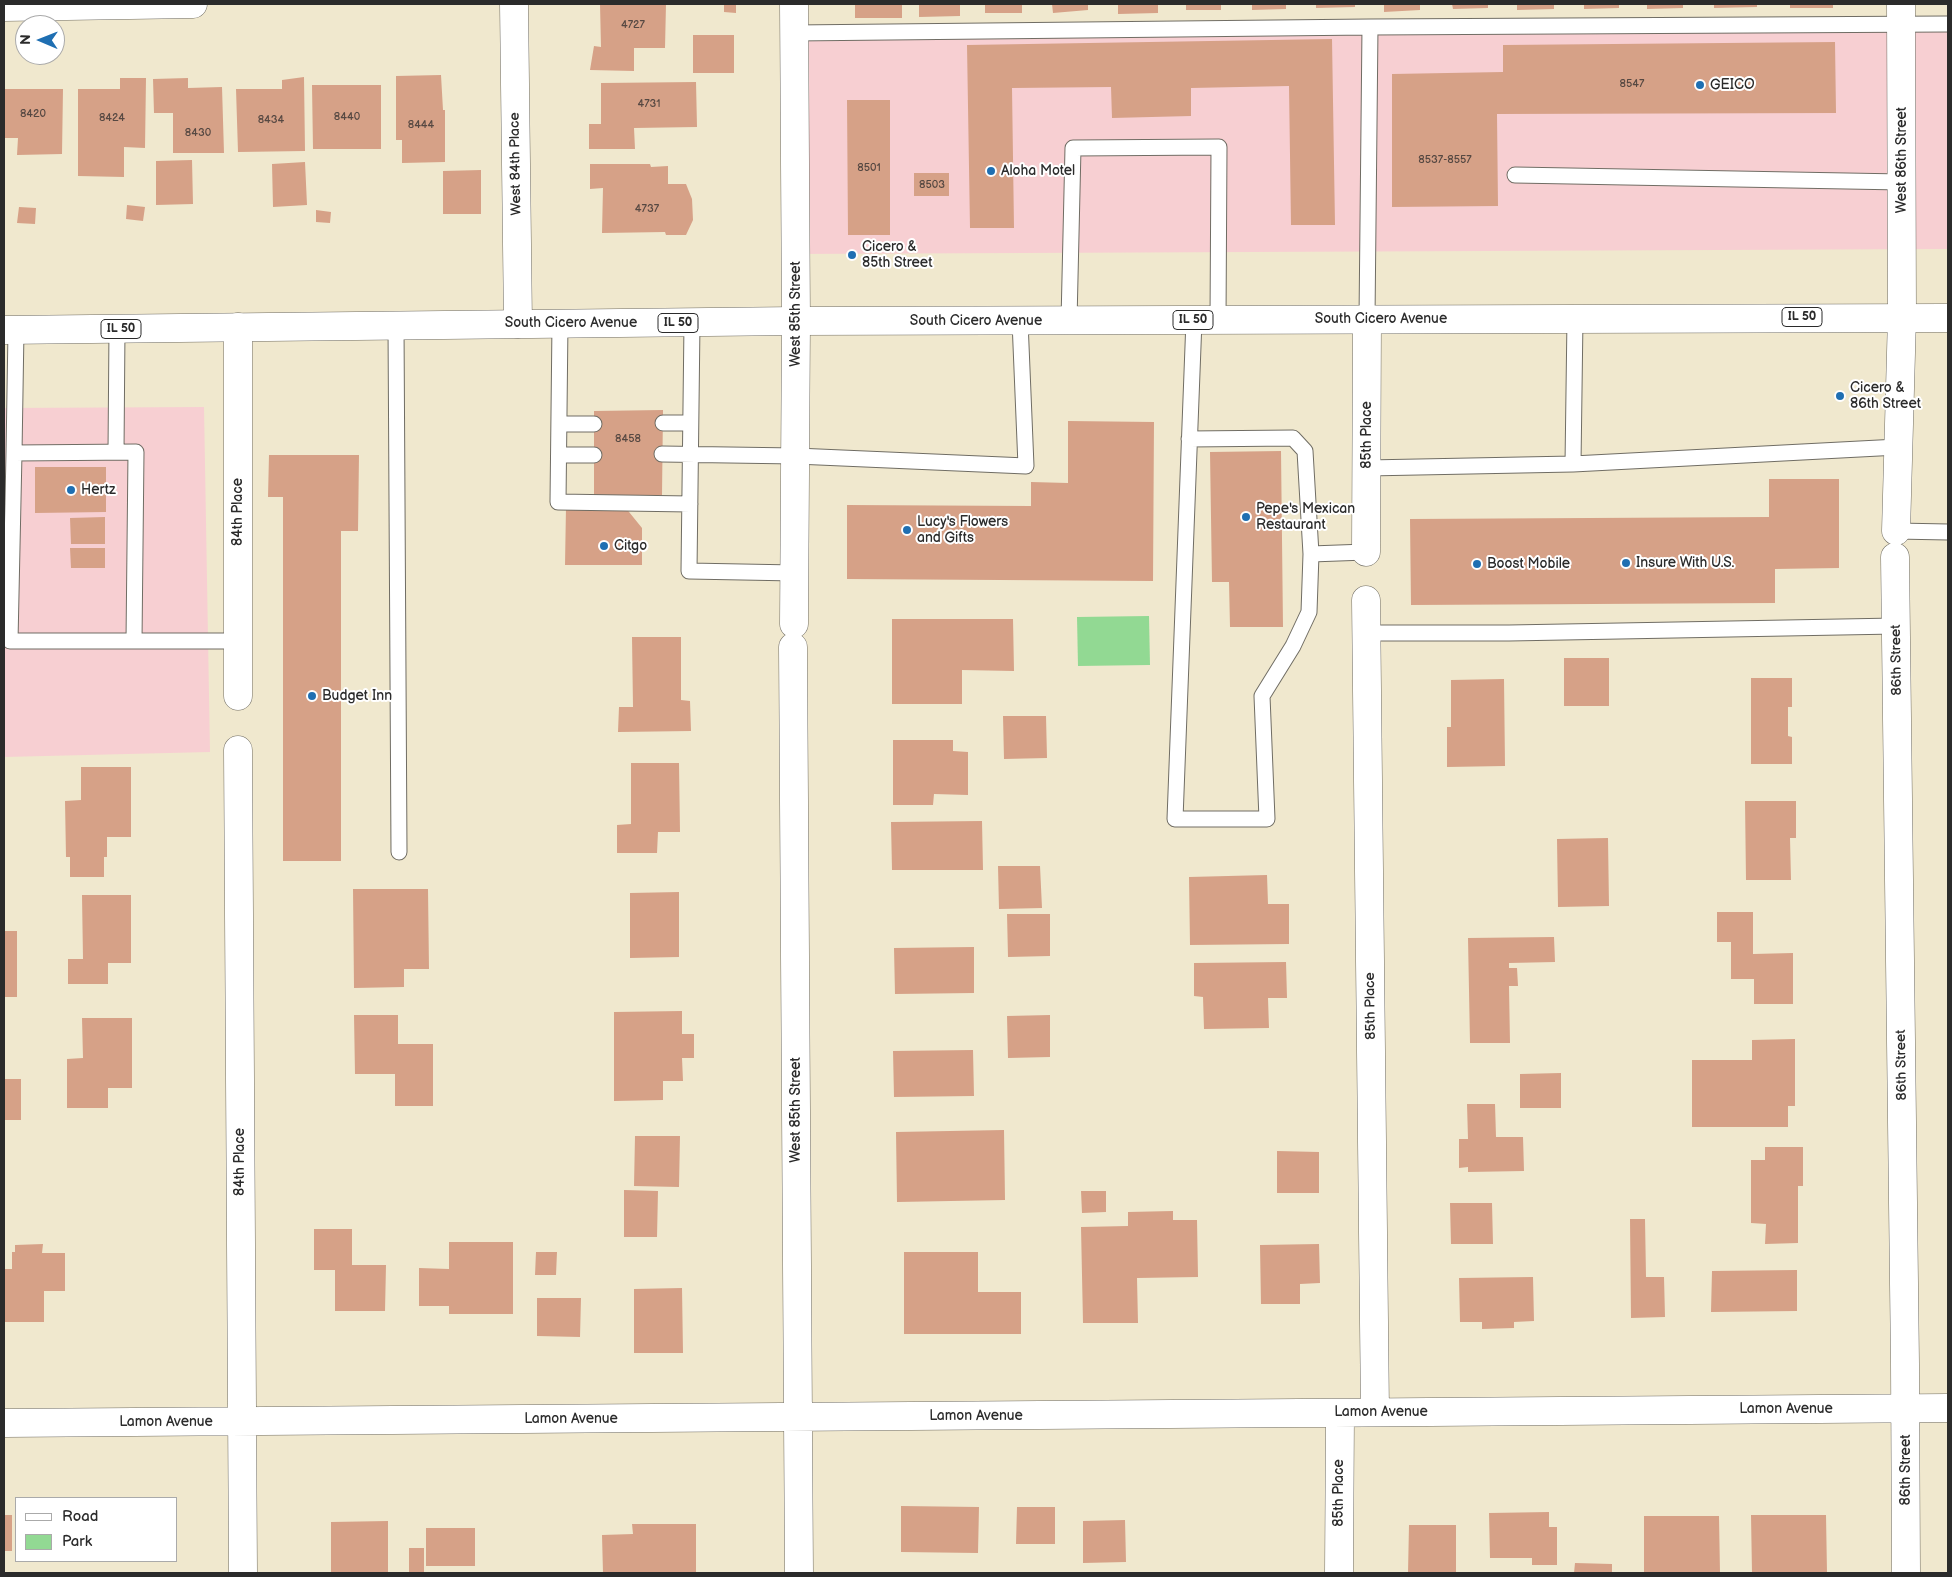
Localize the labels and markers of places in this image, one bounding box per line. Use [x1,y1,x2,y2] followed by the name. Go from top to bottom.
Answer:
[1710,77,1755,93] place label: GEICO
[1694,79,1706,91] marker: GEICO
[1001,163,1075,179] place label: Aloha Motel
[985,165,997,177] marker: Aloha Motel
[862,239,932,272] place label: Cicero & 85th Street
[846,249,858,261] marker: Cicero & 85th Street
[1850,380,1921,412] place label: Cicero & 86th Street
[1834,390,1846,402] marker: Cicero & 86th Street
[81,482,116,498] place label: Hertz
[65,484,77,496] marker: Hertz
[1256,501,1355,534] place label: Pepe's Mexican Restaurant
[1240,511,1252,523] marker: Pepe's Mexican Restaurant
[917,514,1008,546] place label: Lucy's Flowers and Gifts
[901,524,913,536] marker: Lucy's Flowers and Gifts
[614,538,647,554] place label: Citgo
[598,540,610,552] marker: Citgo
[1636,555,1734,571] place label: Insure With U.S.
[1487,556,1570,572] place label: Boost Mobile
[1620,557,1632,569] marker: Insure With U.S.
[1471,558,1483,570] marker: Boost Mobile
[322,688,392,704] place label: Budget Inn
[306,690,318,702] marker: Budget Inn

